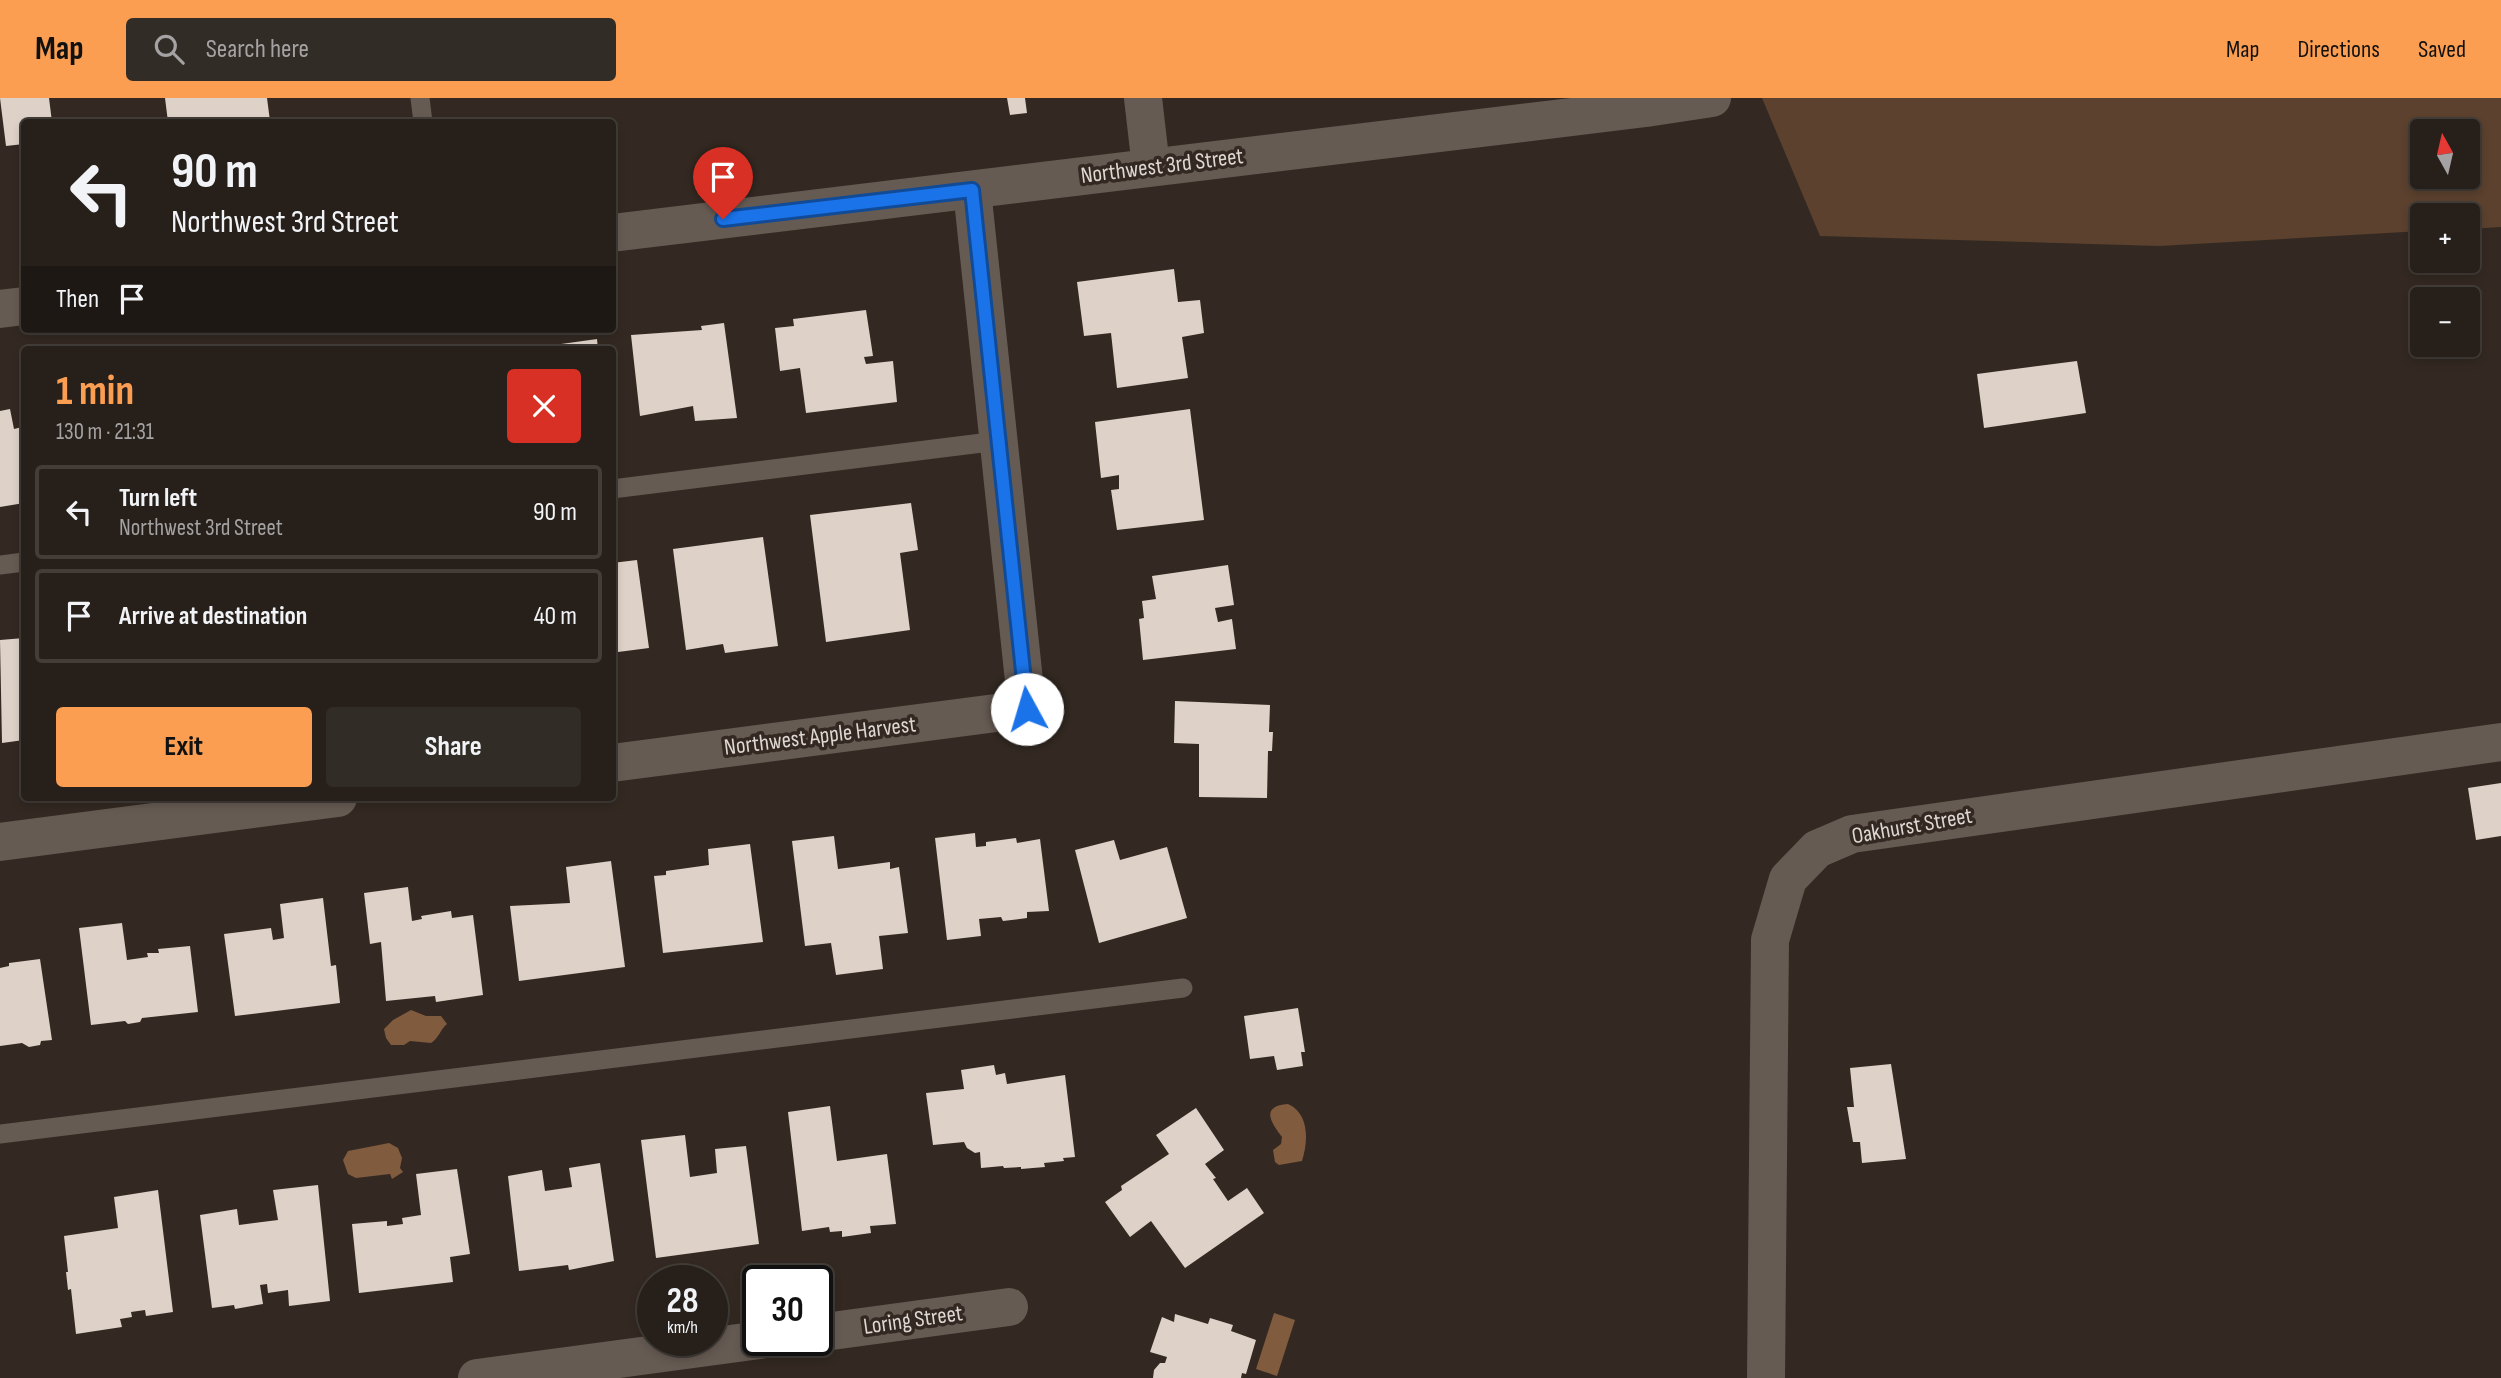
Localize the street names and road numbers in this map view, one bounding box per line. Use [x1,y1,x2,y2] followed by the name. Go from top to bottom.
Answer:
[1079,142,1245,190] street label: Northwest 3rd Street
[722,710,918,762] street label: Northwest Apple Harvest
[1850,802,1974,850] street label: Oakhurst Street
[862,1299,964,1341] street label: Loring Street

